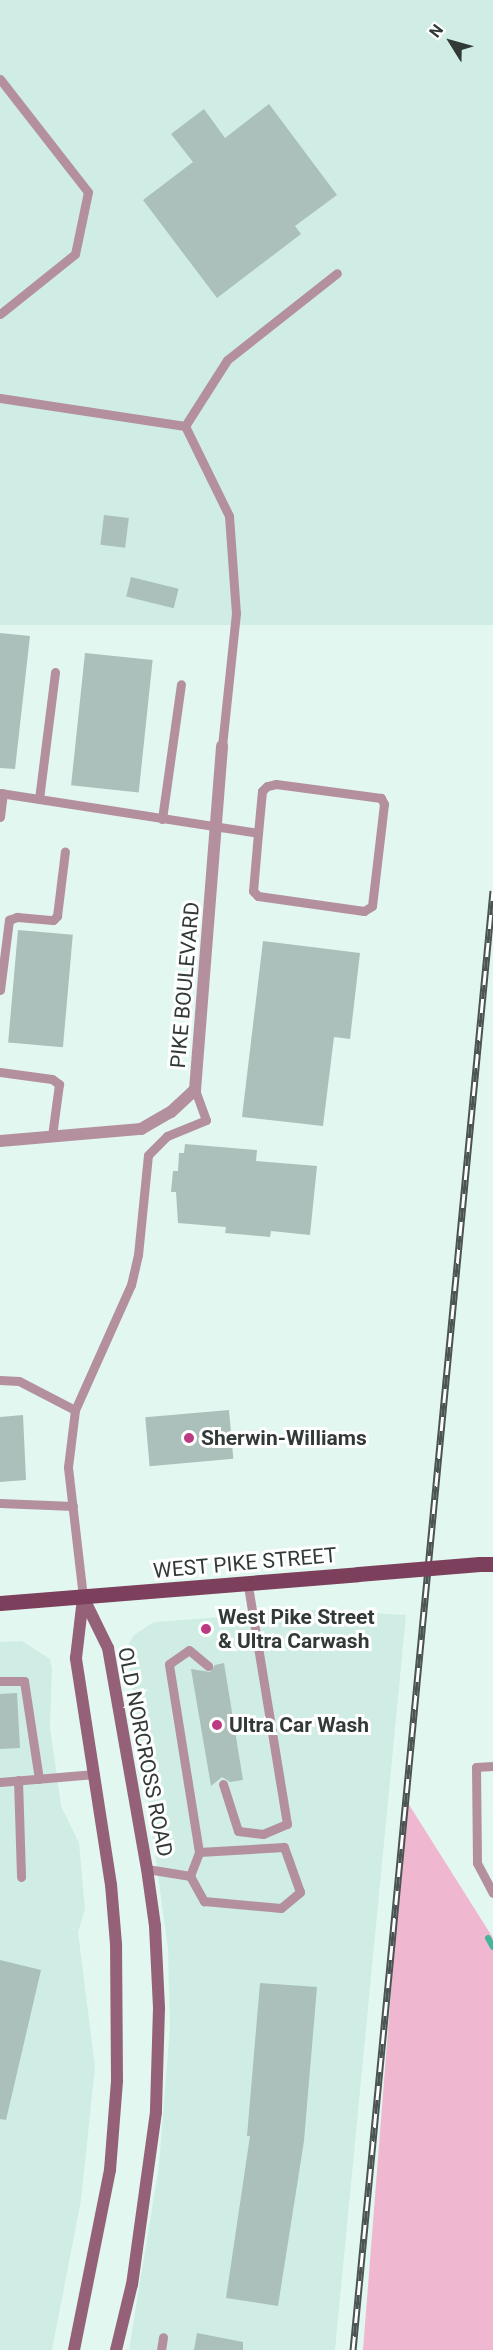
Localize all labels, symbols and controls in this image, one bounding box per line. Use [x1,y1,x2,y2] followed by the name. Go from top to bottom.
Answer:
[421,12,481,72] north arrow
[425,21,447,41] text: N
[165,901,205,1069] street label: PIKE BOULEVARD
[201,1425,367,1451] place label: Sherwin-Williams
[182,1431,196,1445] marker: Sherwin-Williams
[152,1542,338,1584] street label: WEST PIKE STREET
[218,1604,374,1654] place label: West Pike Street & Ultra Carwash
[199,1622,213,1636] marker: West Pike Street & Ultra Carwash
[112,1645,178,1859] street label: OLD NORCROSS ROAD
[229,1712,369,1738] place label: Ultra Car Wash
[210,1718,224,1732] marker: Ultra Car Wash

